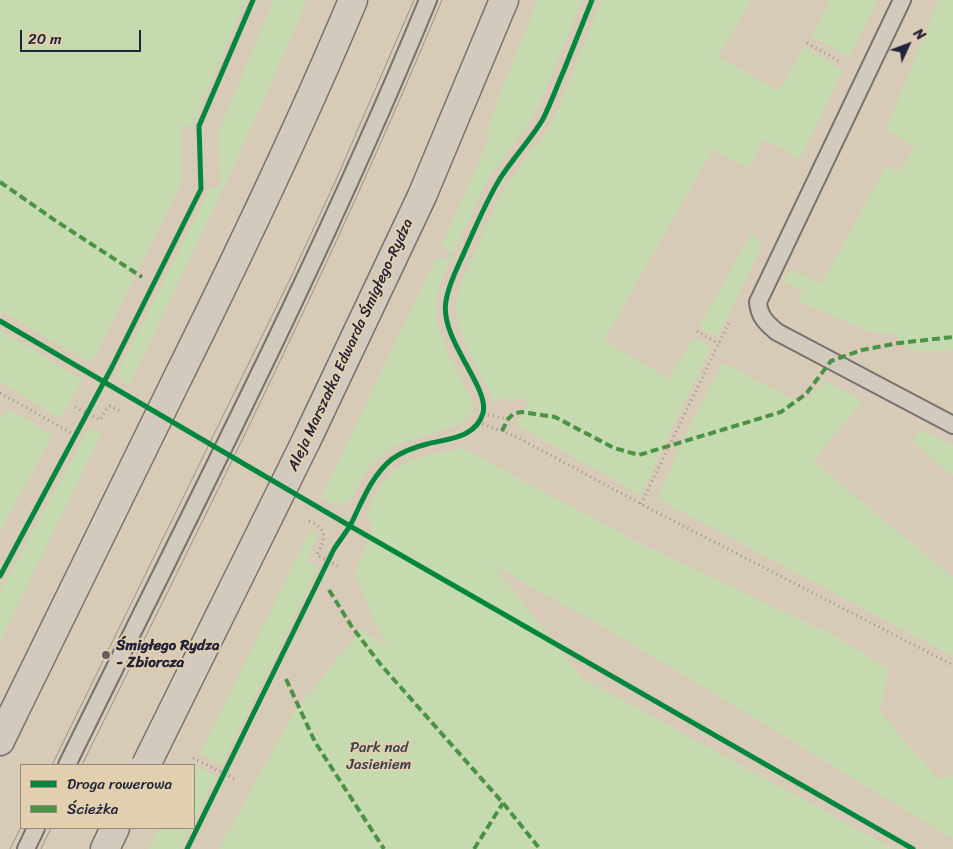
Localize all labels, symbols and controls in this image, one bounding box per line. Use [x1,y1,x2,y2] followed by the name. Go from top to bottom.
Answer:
[22,20,144,52] scale bar
[883,20,933,70] north arrow
[907,22,932,46] text: N
[28,26,62,52] text: 20 m
[284,216,418,474] street label: Aleja Marszałka Edwarda Śmigłego-Rydza
[116,637,220,672] place label: Śmigłego Rydza - Zbiorcza
[100,649,112,661] marker: Śmigłego Rydza - Zbiorcza
[347,739,411,774] park label: Park nad Jasieniem
[20,764,195,829] legend
[67,771,172,797] text: Droga rowerowa
[67,796,118,822] text: Ścieżka

